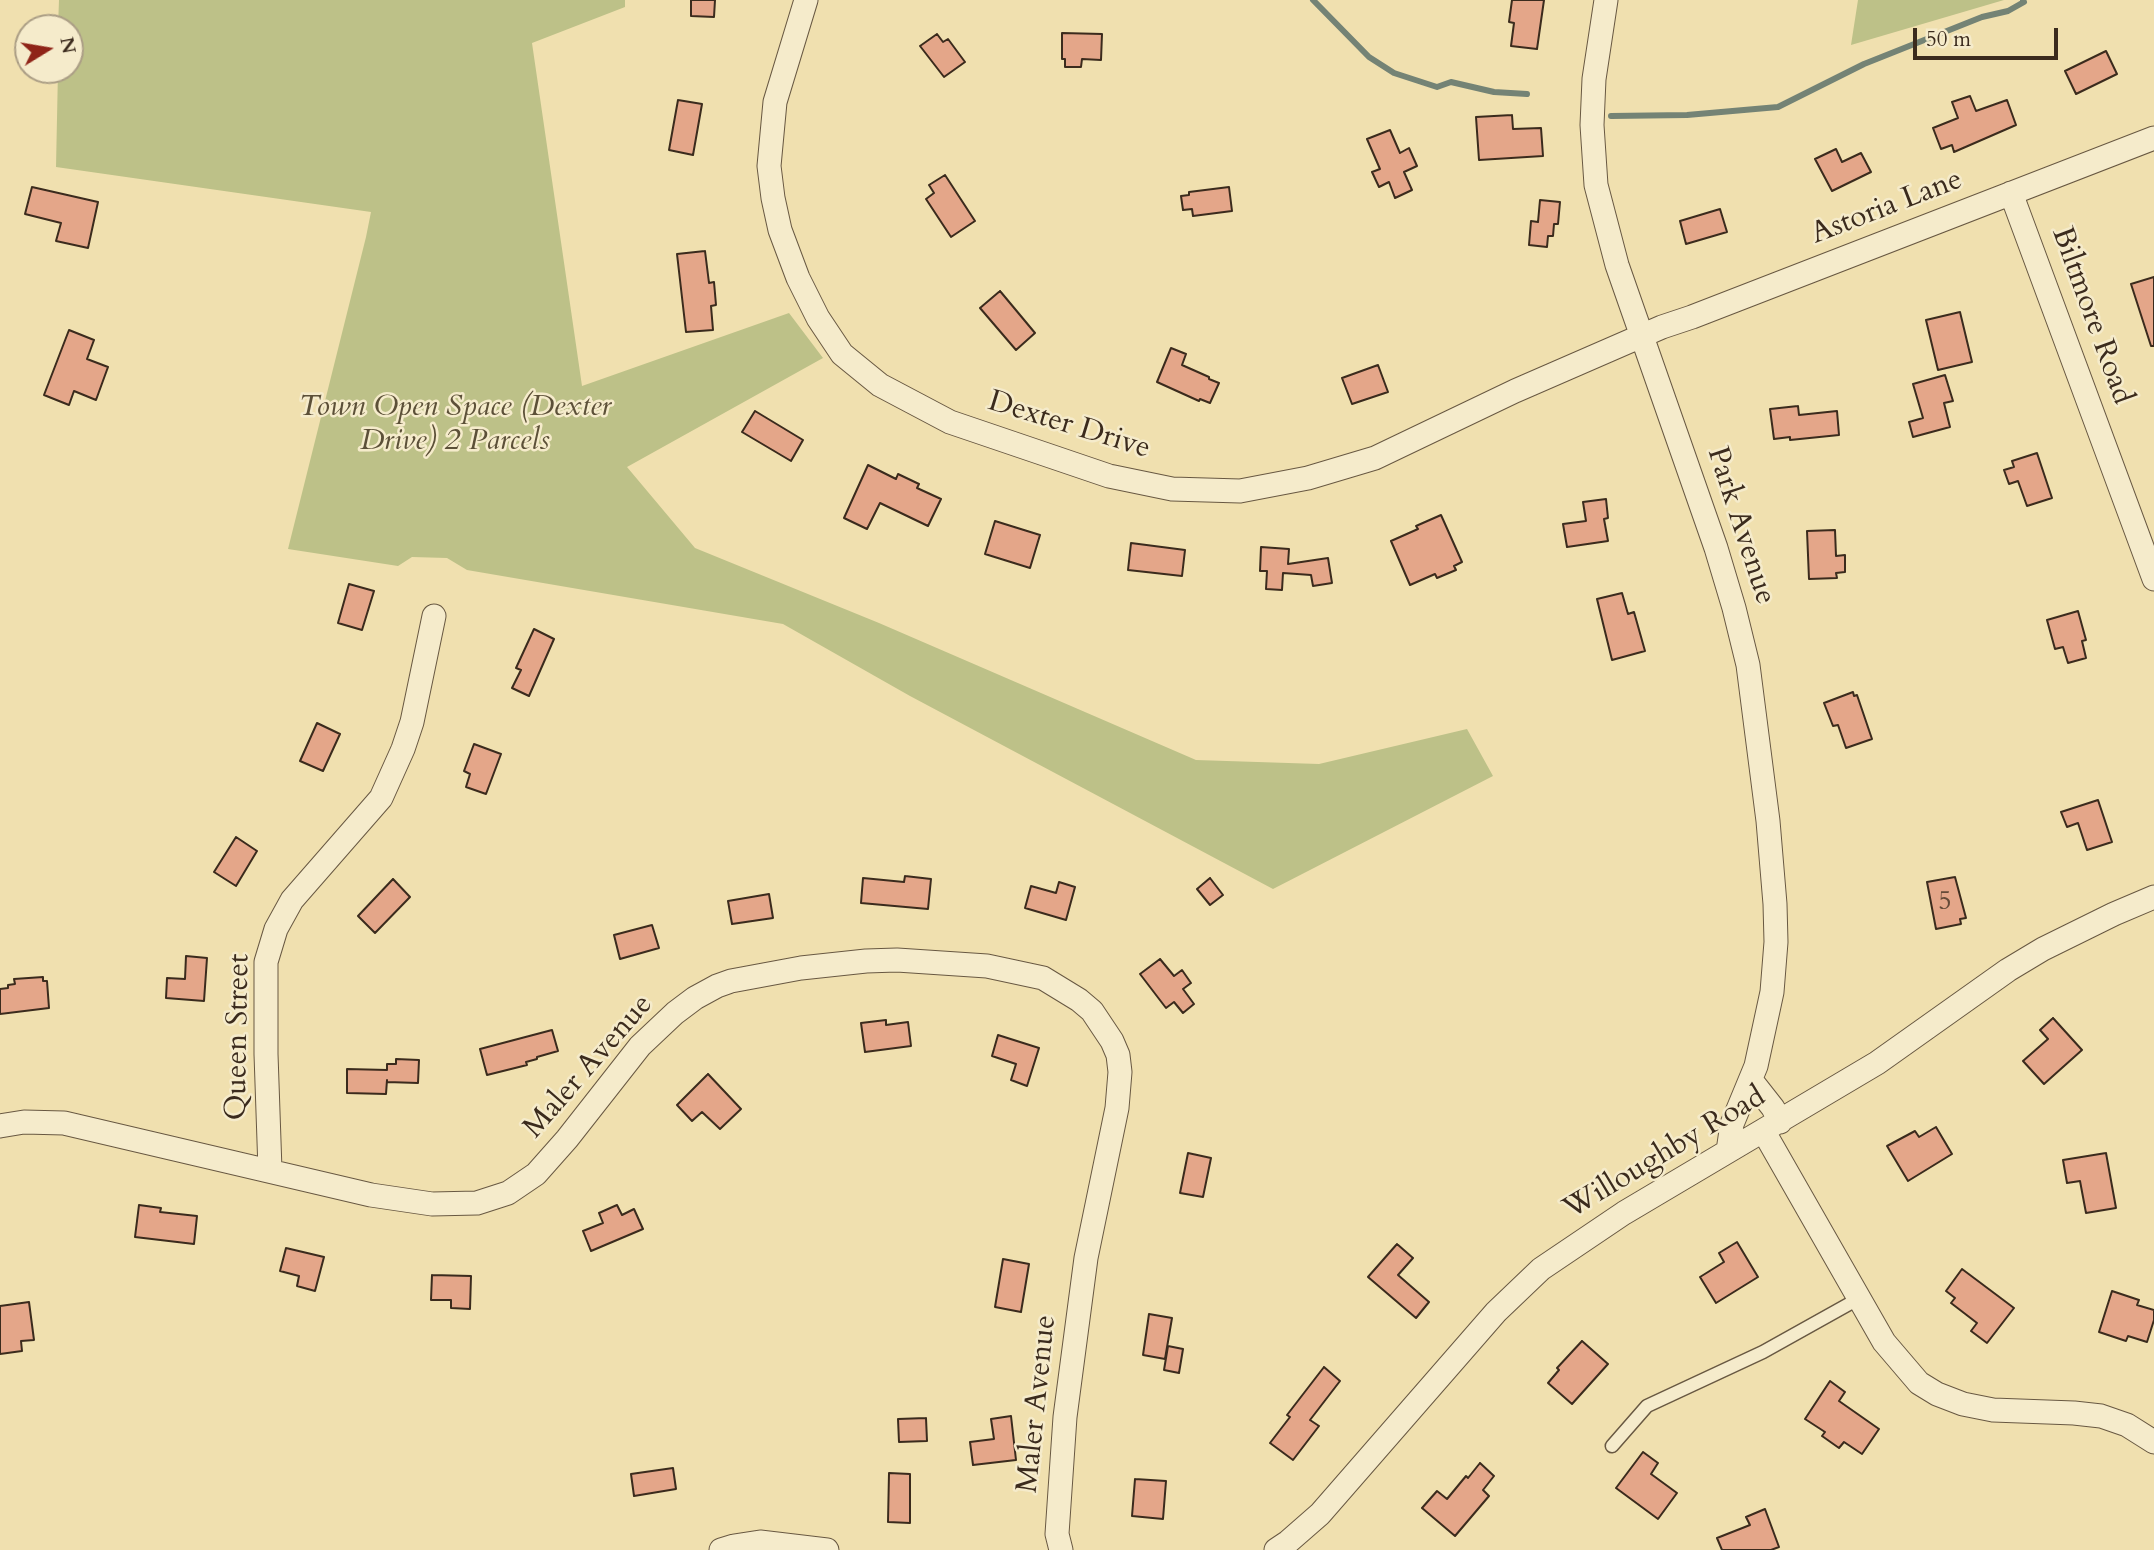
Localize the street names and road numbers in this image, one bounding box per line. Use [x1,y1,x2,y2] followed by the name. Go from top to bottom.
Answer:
[1806,163,1968,253] street label: Astoria Lane
[2042,222,2140,410] street label: Biltmore Road
[984,384,1154,468] street label: Dexter Drive
[1698,443,1782,609] street label: Park Avenue
[220,953,258,1121] street label: Queen Street
[517,988,661,1146] street label: Maler Avenue
[1558,1080,1772,1228] street label: Willoughby Road
[1011,1313,1065,1495] street label: Maler Avenue

